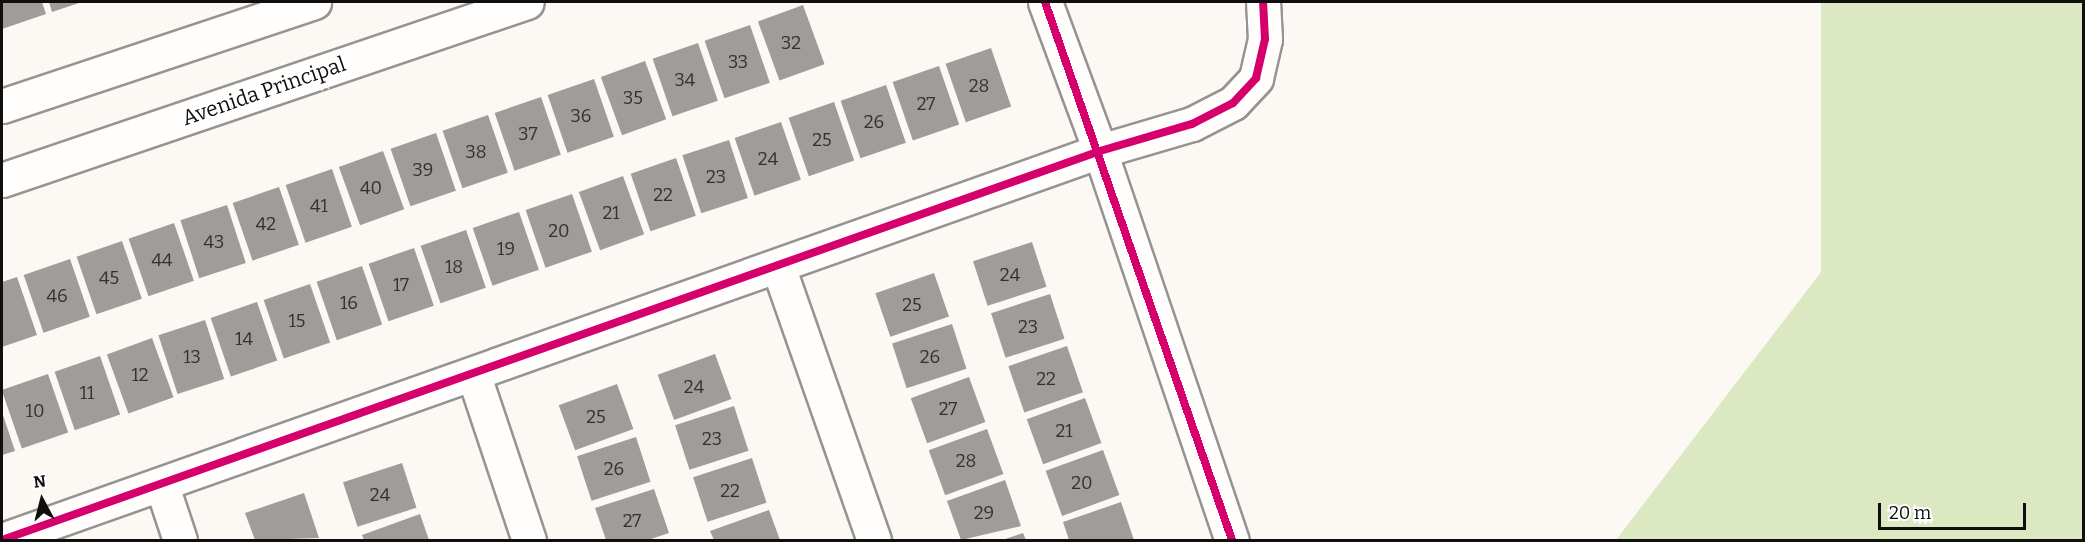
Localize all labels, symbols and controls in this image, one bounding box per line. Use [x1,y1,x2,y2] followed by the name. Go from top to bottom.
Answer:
[781,32,801,54] house number: 32
[179,51,349,131] street label: Avenida Principal
[728,51,748,73] house number: 33
[675,69,695,91] house number: 34
[969,75,989,97] house number: 28
[623,87,643,109] house number: 35
[917,93,935,115] house number: 27
[571,105,591,127] house number: 36
[864,111,884,133] house number: 26
[518,123,538,145] house number: 37
[812,129,832,151] house number: 25
[465,141,487,163] house number: 38
[758,148,778,170] house number: 24
[413,159,433,181] house number: 39
[706,166,726,188] house number: 23
[360,177,382,199] house number: 40
[653,184,673,206] house number: 22
[310,195,328,217] house number: 41
[602,202,620,224] house number: 21
[256,213,276,235] house number: 42
[548,220,570,242] house number: 20
[204,231,224,253] house number: 43
[497,238,515,260] house number: 19
[151,249,173,271] house number: 44
[445,256,463,278] house number: 18
[1000,264,1020,286] house number: 24
[99,267,119,289] house number: 45
[393,274,409,296] house number: 17
[46,285,68,307] house number: 46
[340,292,358,314] house number: 16
[902,294,922,316] house number: 25
[289,310,305,332] house number: 15
[1018,316,1038,338] house number: 23
[235,328,253,350] house number: 14
[183,346,201,368] house number: 13
[920,346,940,368] house number: 26
[131,364,149,386] house number: 12
[1036,368,1056,390] house number: 22
[684,376,704,398] house number: 24
[80,382,94,404] house number: 11
[939,398,957,420] house number: 27
[26,400,44,422] house number: 10
[586,406,606,428] house number: 25
[1055,420,1073,442] house number: 21
[702,428,722,450] house number: 23
[956,450,976,472] house number: 28
[604,458,624,480] house number: 26
[12,470,72,530] north arrow
[32,471,47,492] text: N
[1071,472,1093,494] house number: 20
[720,480,740,502] house number: 22
[370,484,390,506] house number: 24
[1881,491,2030,529] scale bar
[974,502,994,524] house number: 29
[1889,502,1931,524] text: 20 m
[623,510,641,532] house number: 27

